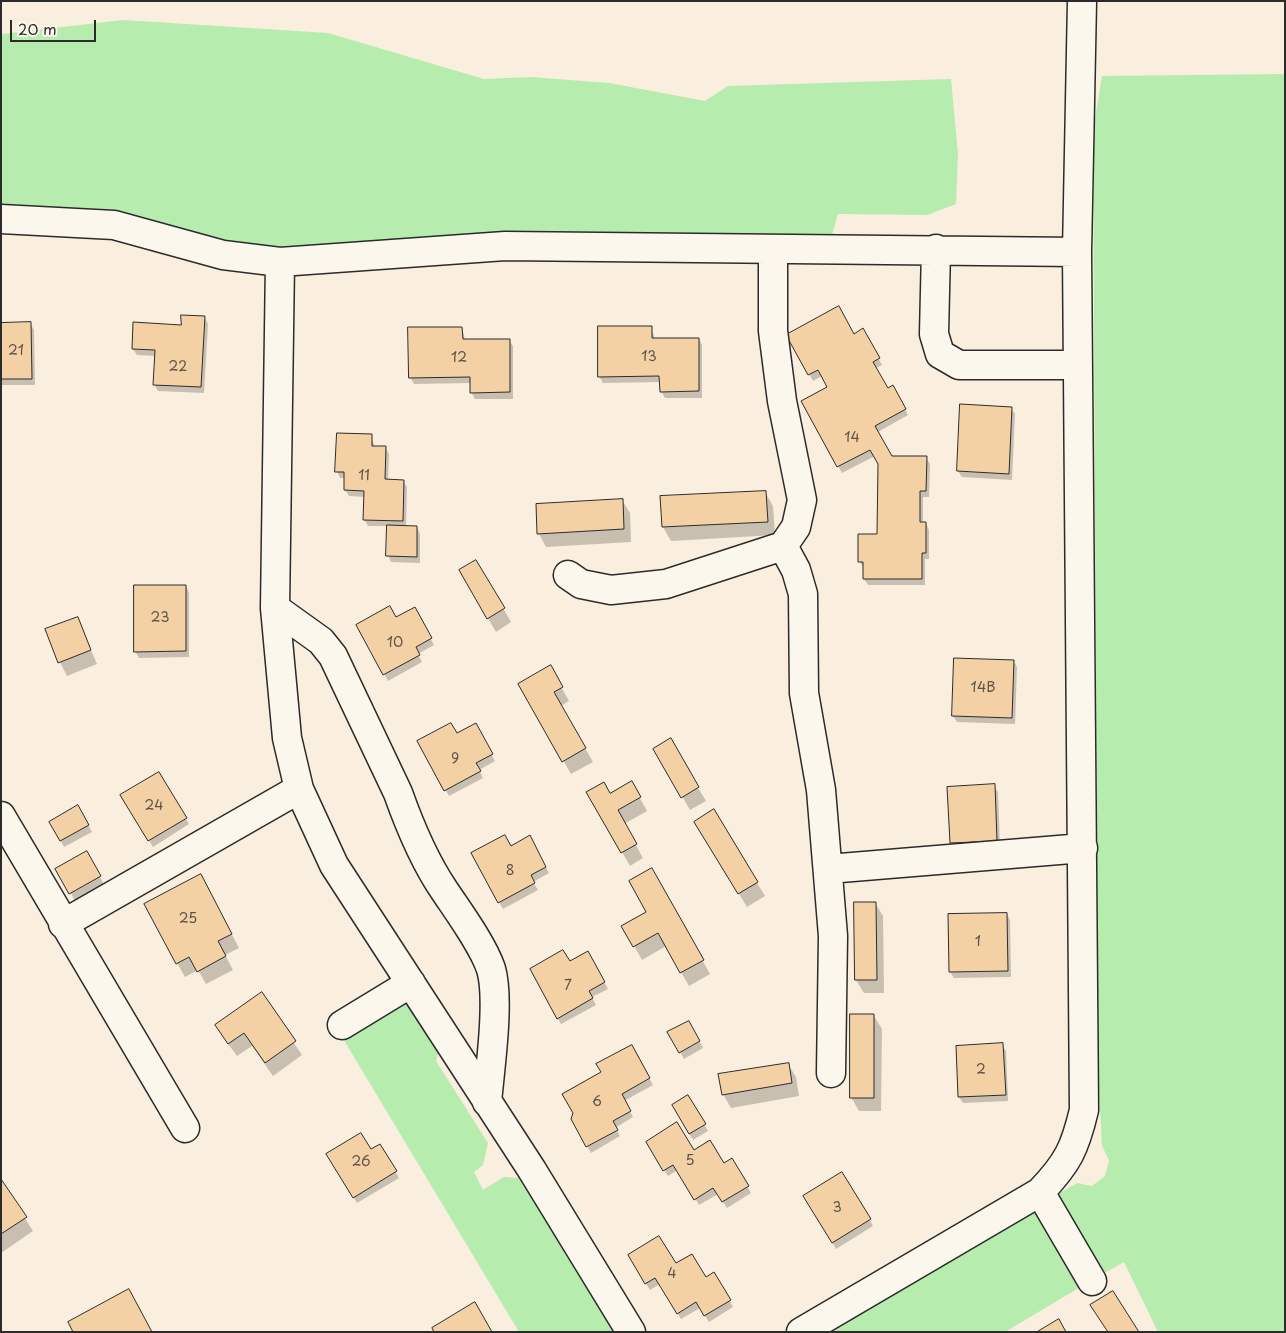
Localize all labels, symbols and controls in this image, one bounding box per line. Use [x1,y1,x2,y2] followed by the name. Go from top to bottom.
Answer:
[12,10,99,42] scale bar
[18,17,57,40] text: 20 m
[8,343,24,359] house number: 21
[641,349,657,365] house number: 13
[451,350,467,366] house number: 12
[169,359,187,375] house number: 22
[844,430,860,446] house number: 14
[358,468,370,484] house number: 11
[151,610,169,626] house number: 23
[387,635,403,651] house number: 10
[971,680,995,696] house number: 14В
[451,751,459,767] house number: 9
[145,798,163,814] house number: 24
[506,863,514,879] house number: 8
[179,911,197,927] house number: 25
[975,934,981,950] house number: 1
[564,978,572,994] house number: 7
[976,1062,986,1078] house number: 2
[592,1094,602,1110] house number: 6
[685,1153,695,1169] house number: 5
[351,1154,371,1170] house number: 26
[832,1200,842,1216] house number: 3
[667,1266,677,1282] house number: 4

